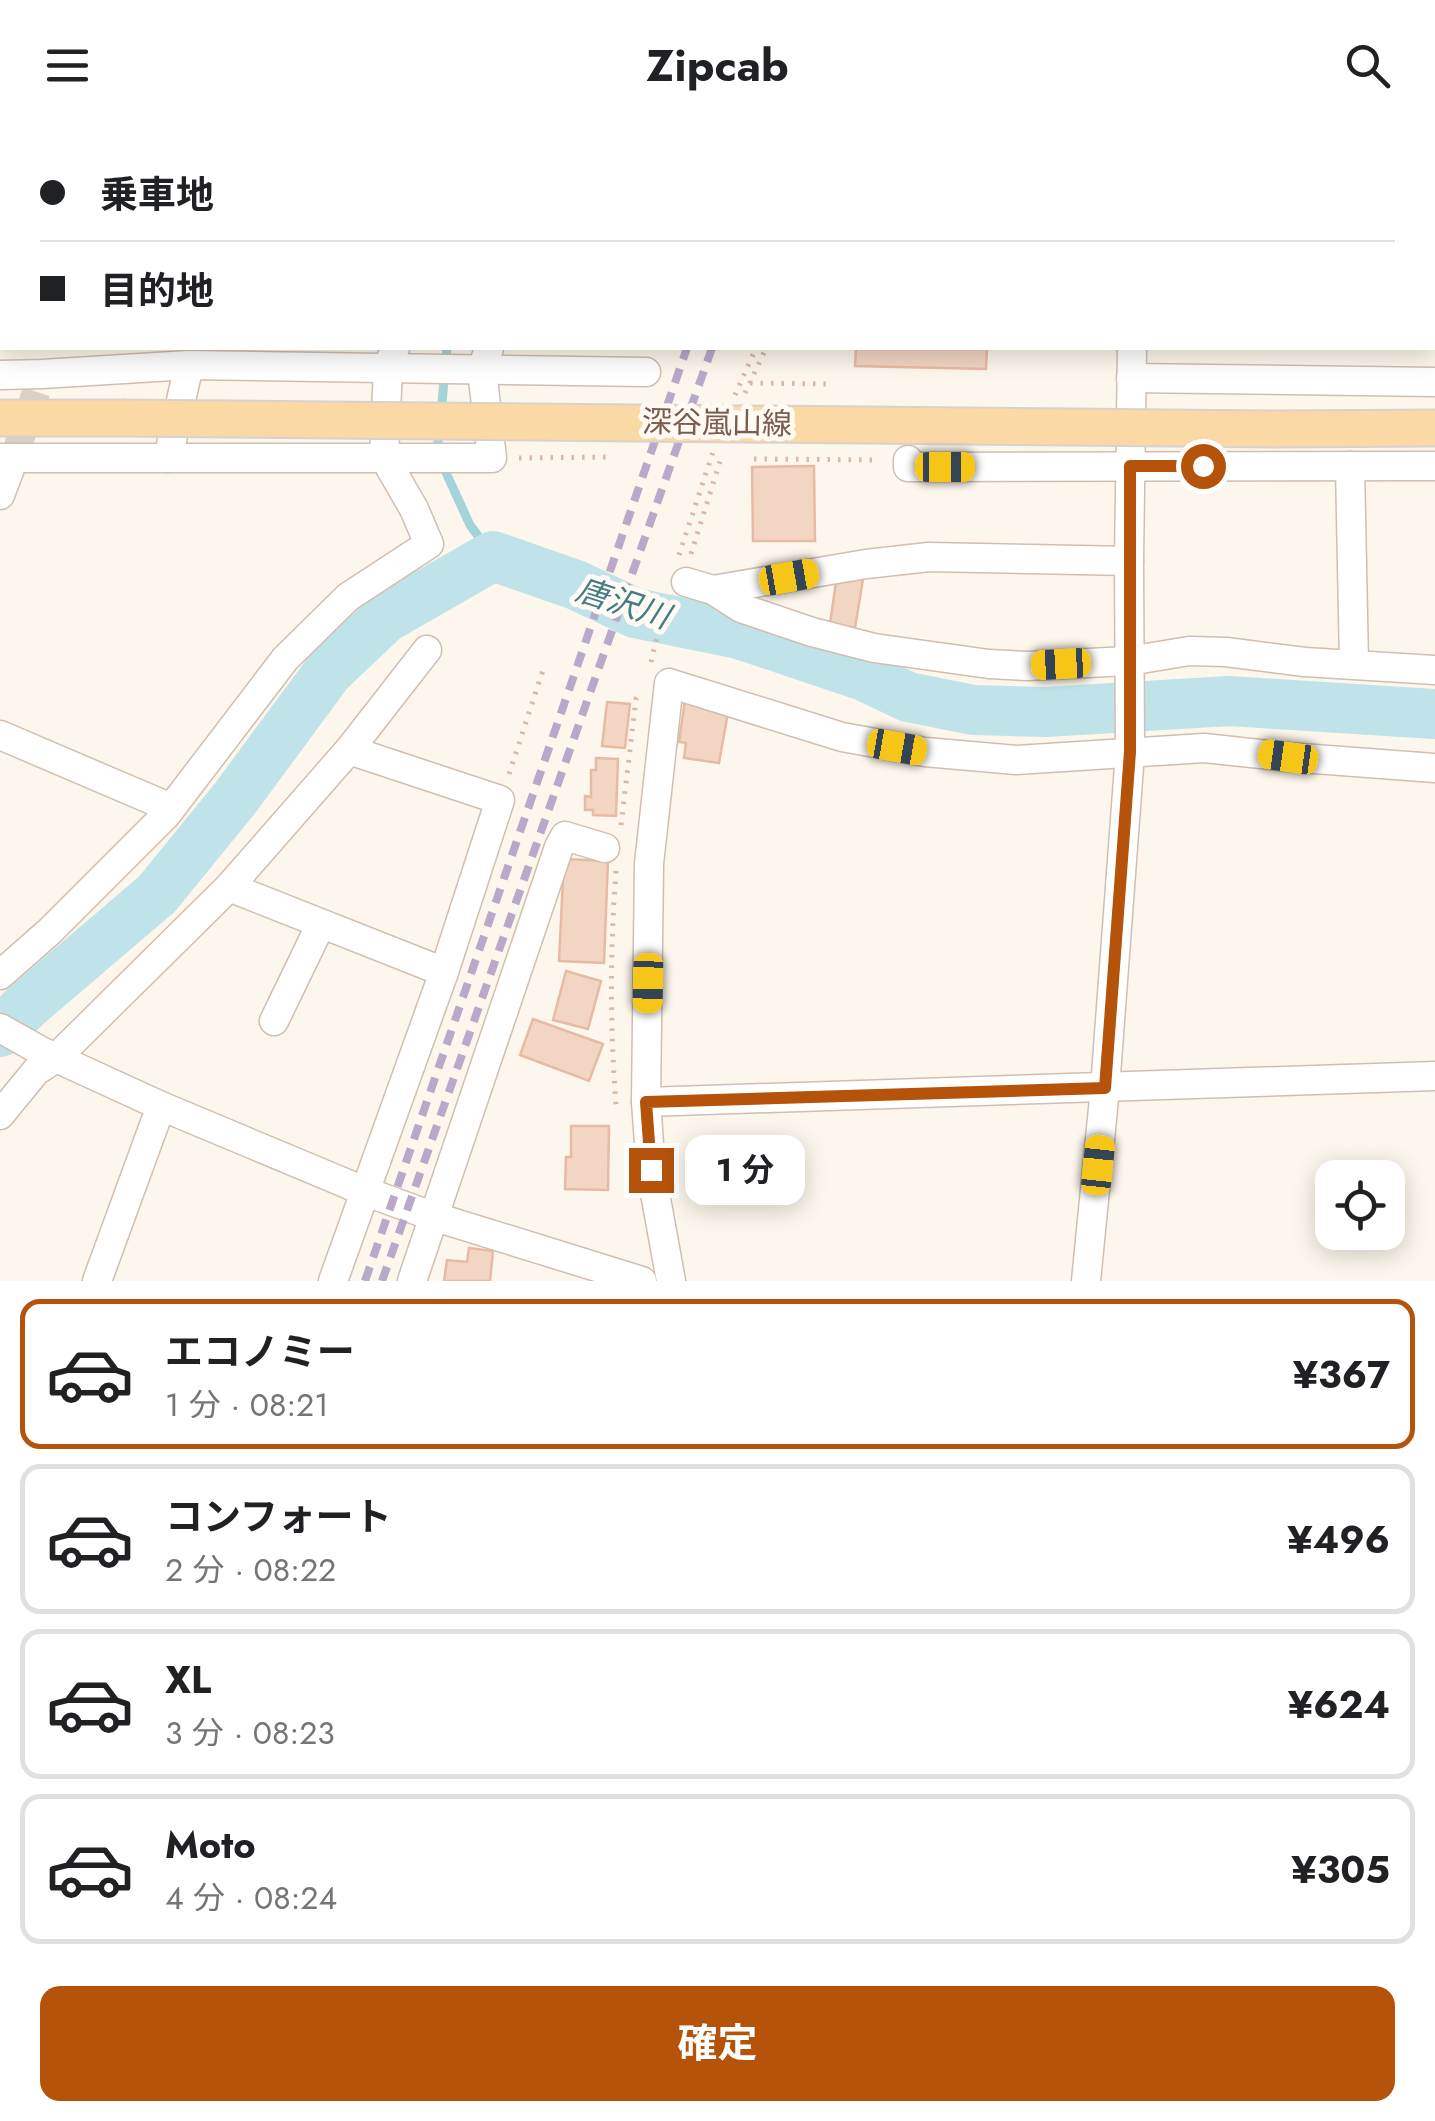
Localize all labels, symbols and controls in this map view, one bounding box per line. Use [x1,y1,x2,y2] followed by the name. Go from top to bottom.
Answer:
[646,33,789,98] text: Zipcab
[40,38,95,93] icon: menu
[1340,38,1395,93] icon: search
[100,167,214,222] text: 乗車地
[100,263,214,318] text: 目的地
[642,400,792,445] street label: 深谷嵐山線
[1181,444,1226,489] route start
[915,452,975,482] car
[757,557,821,597] car
[570,566,679,641] water label: 唐沢川
[1030,647,1092,681] car
[865,727,929,767] car
[1256,738,1320,776] car
[632,953,664,1013] car
[1080,1134,1116,1196] car
[686,1135,806,1205] callout: 1 分
[716,1147,774,1193] text: 1 分
[629,1148,674,1193] route end
[1315,1160,1405,1250] map controls
[1315,1160,1405,1250] button: locate
[165,1324,355,1379] text: エコノミー
[45,1329,135,1419] icon: car
[1293,1347,1390,1402] text: ¥367
[165,1382,329,1428] text: 1 分 · 08:21
[165,1489,392,1544] text: コンフォート
[45,1494,135,1584] icon: car
[1287,1512,1390,1567] text: ¥496
[165,1547,336,1593] text: 2 分 · 08:22
[165,1652,211,1707] text: XL
[45,1659,135,1749] icon: car
[1288,1677,1390,1732] text: ¥624
[165,1710,335,1756] text: 3 分 · 08:23
[165,1817,256,1872] text: Moto
[45,1824,135,1914] icon: car
[1291,1842,1390,1897] text: ¥305
[165,1875,337,1921] text: 4 分 · 08:24
[40,1986,1395,2101] button: 確定

